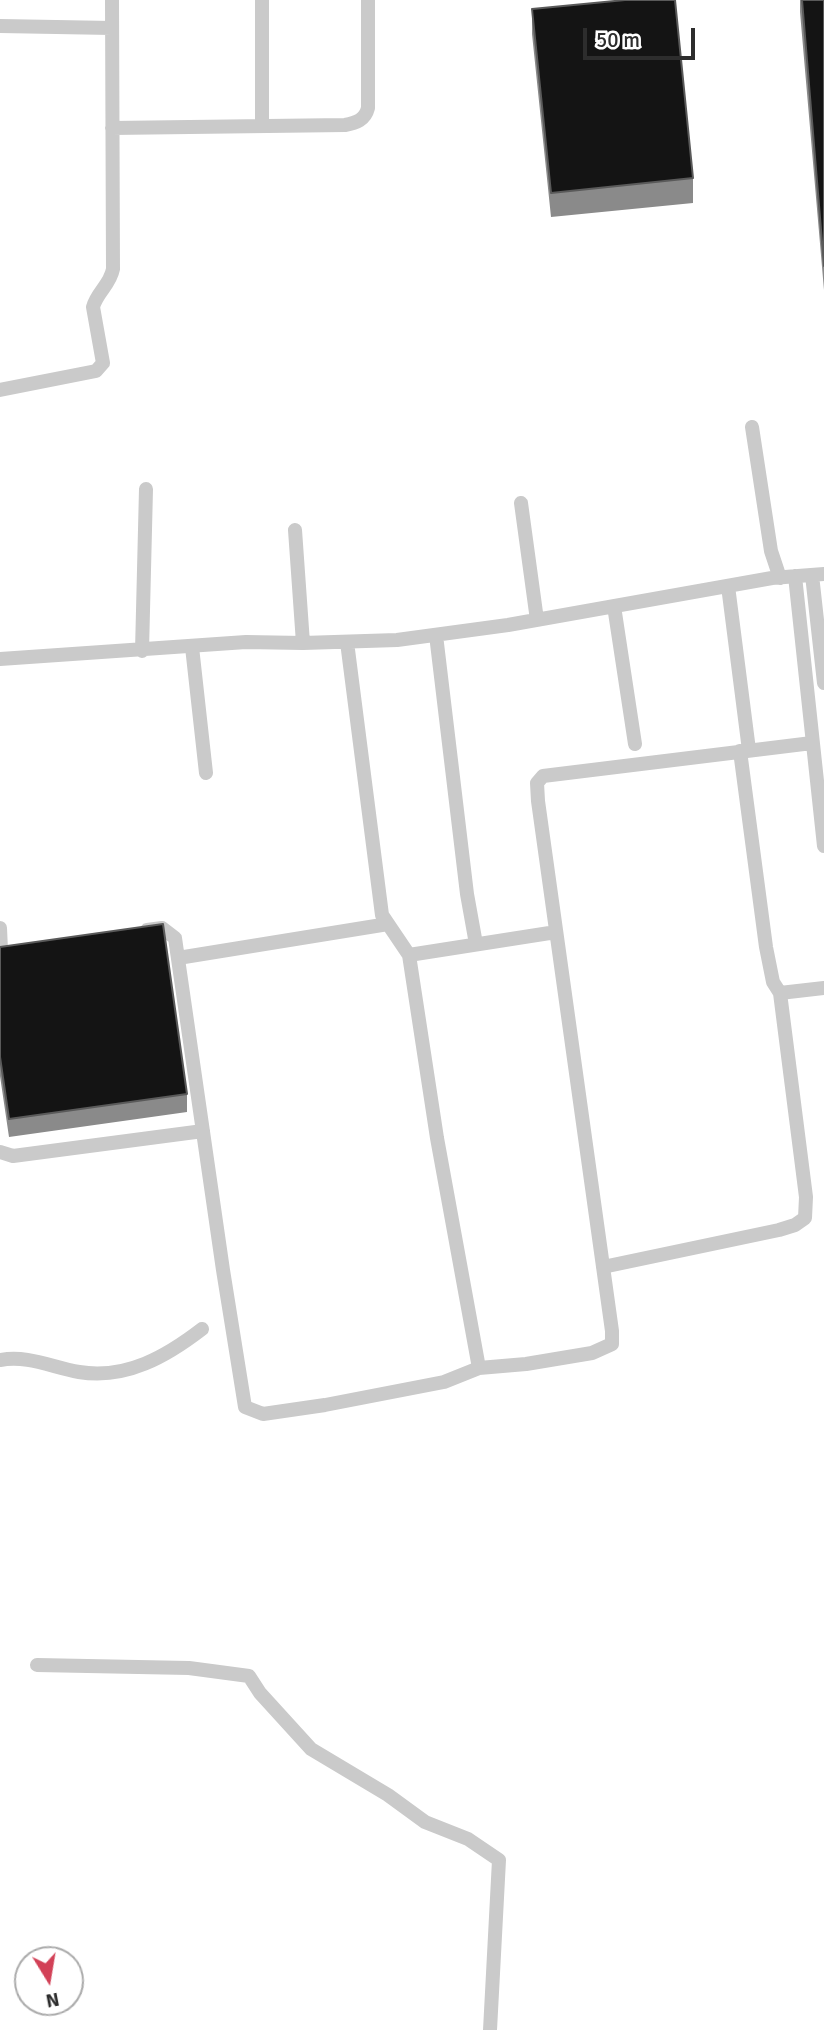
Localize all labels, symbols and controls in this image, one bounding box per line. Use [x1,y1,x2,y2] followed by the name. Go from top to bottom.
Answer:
[586,14,698,58] scale bar
[596,27,640,53] text: 50 m
[14,1946,84,2016] north arrow
[44,1987,61,2013] text: N

